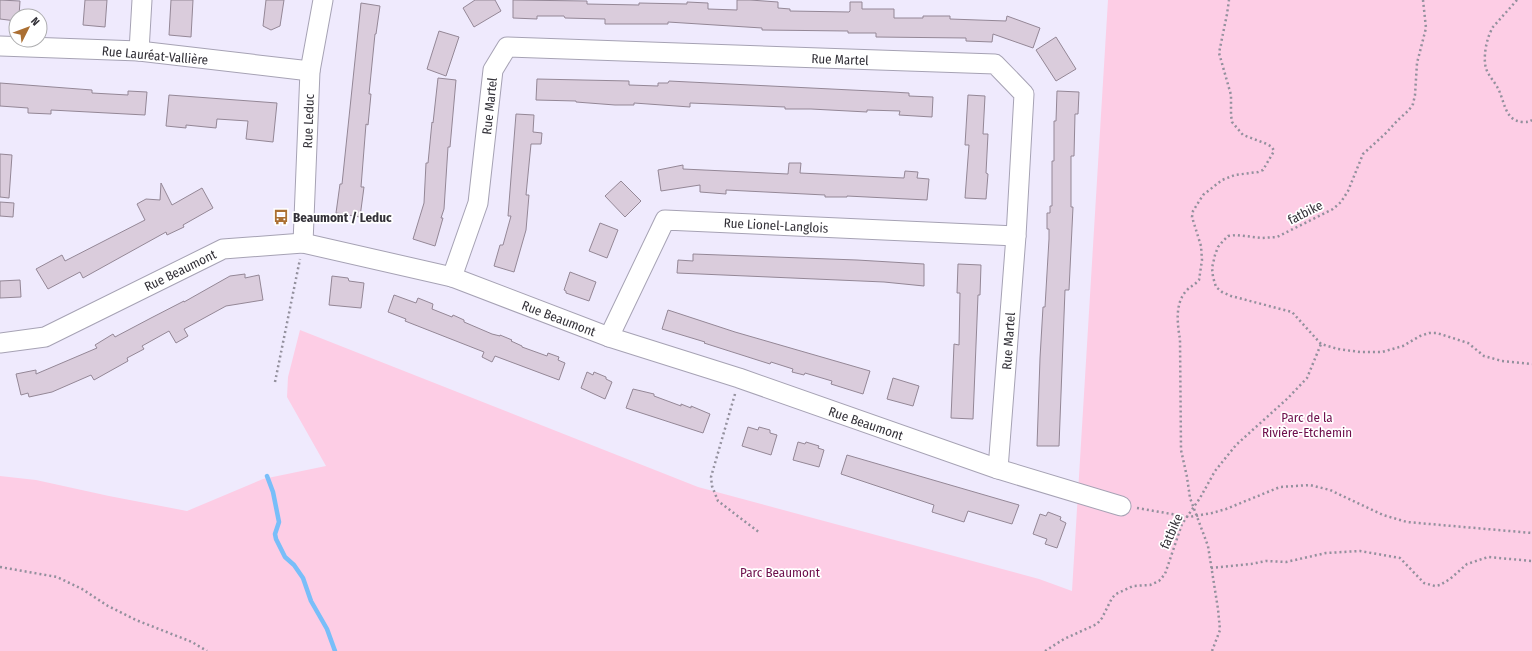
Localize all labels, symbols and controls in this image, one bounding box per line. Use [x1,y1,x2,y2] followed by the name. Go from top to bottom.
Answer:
[8,8,48,48] north arrow
[28,15,42,28] text: N
[101,43,209,68] street label: Rue Lauréat-Vallière
[811,51,870,68] street label: Rue Martel
[479,76,500,135] street label: Rue Martel
[300,93,317,149] street label: Rue Leduc
[1285,197,1325,228] street label: fatbike
[272,208,290,226] bus stop icon: Beaumont / Leduc
[293,210,392,225] place label: Beaumont / Leduc
[723,215,829,236] street label: Rue Lionel-Langlois
[142,246,219,294] street label: Rue Beaumont
[520,298,599,340] street label: Rue Beaumont
[999,311,1018,370] street label: Rue Martel
[827,404,906,443] street label: Rue Beaumont
[1262,410,1352,440] park label: Parc de la Rivière-Etchemin
[1157,511,1186,551] street label: fatbike
[740,565,821,580] park label: Parc Beaumont

